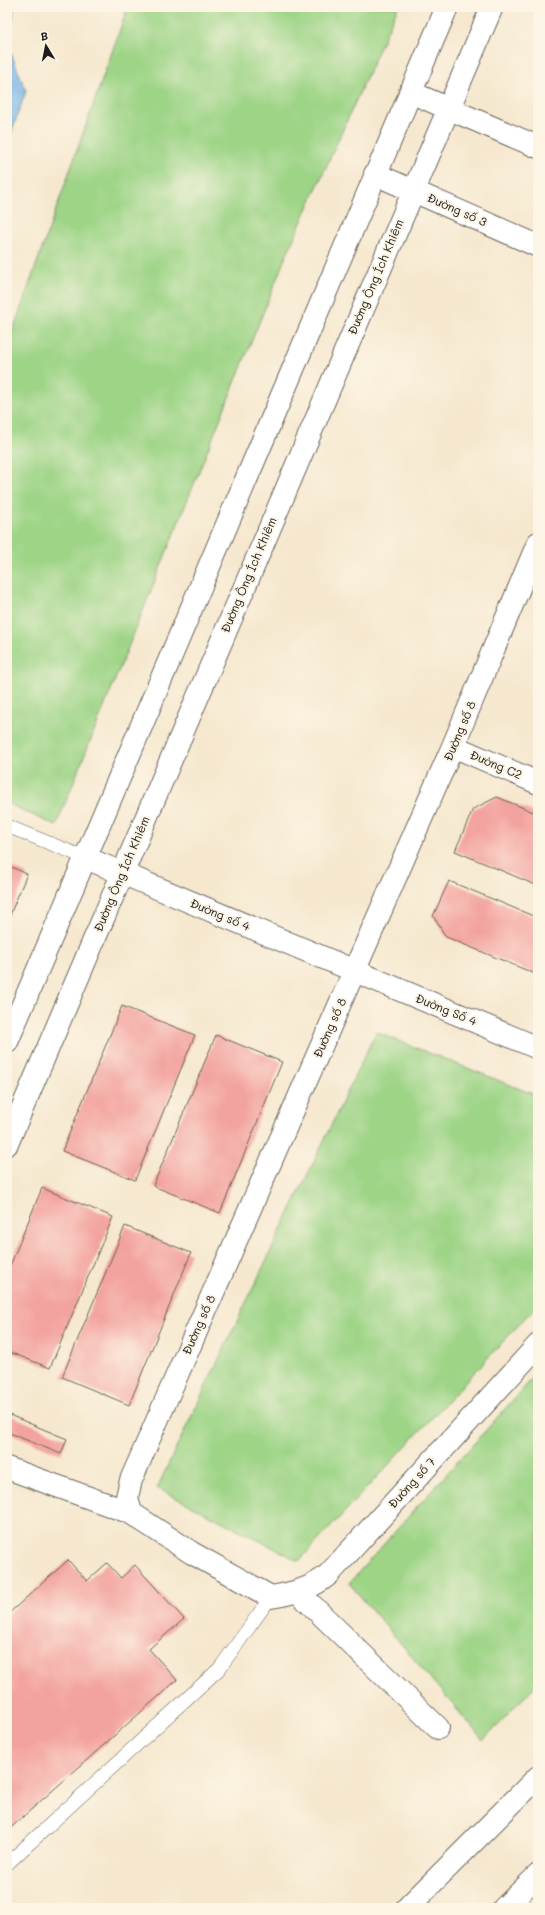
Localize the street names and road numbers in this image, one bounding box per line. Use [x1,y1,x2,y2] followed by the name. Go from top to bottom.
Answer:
[425,189,490,229] street label: Đường số 3
[343,216,407,337] street label: Đường Ông Ích Khiêm
[216,514,280,635] street label: Đường Ông Ích Khiêm
[439,698,479,763] street label: Đường số 8
[468,746,525,782] street label: Đường C2
[89,813,153,934] street label: Đường Ông Ích Khiêm
[188,894,253,934] street label: Đường số 4
[413,990,479,1029] street label: Đường Số 4
[309,995,349,1060] street label: Đường số 8
[178,1292,218,1357] street label: Đường số 8
[384,1453,439,1511] street label: Đường số 7

